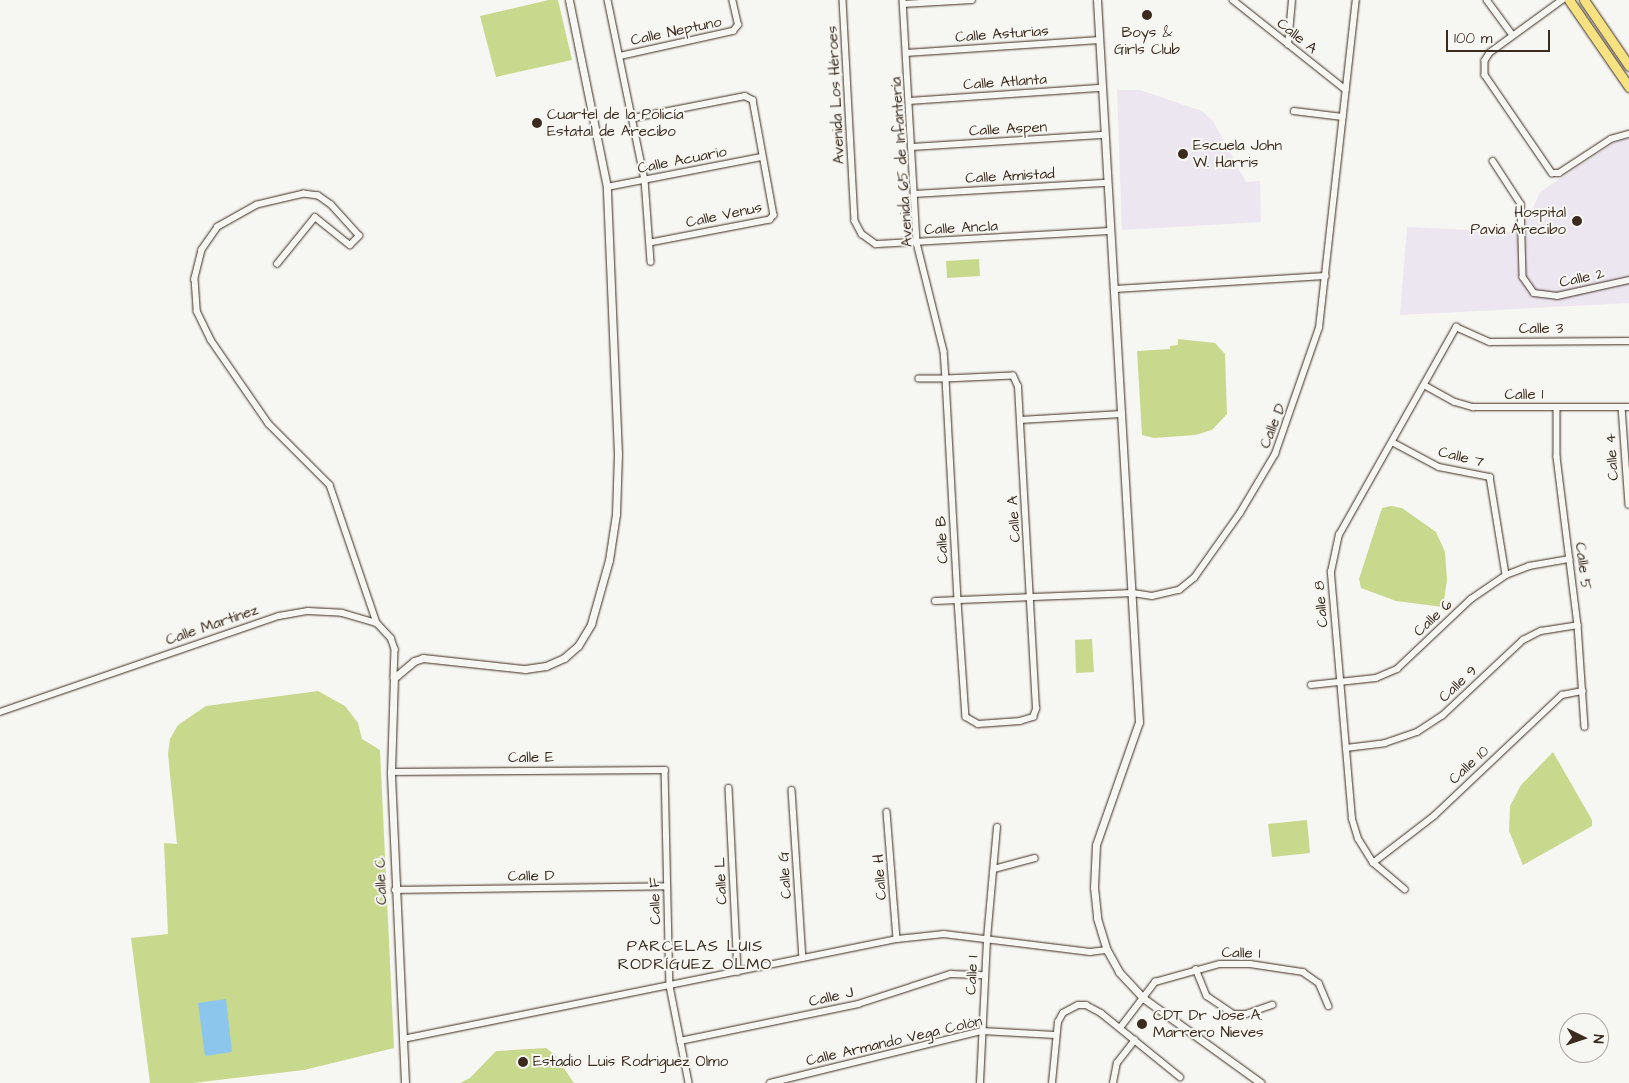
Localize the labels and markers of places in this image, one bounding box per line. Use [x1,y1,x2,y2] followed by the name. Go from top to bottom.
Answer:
[1141,9,1153,21] marker: Boys & Girls Club
[1114,23,1180,58] place label: Boys & Girls Club
[547,105,684,140] place label: Cuartel de la Policía Estatal de Arecibo
[531,117,543,129] marker: Cuartel de la Policía Estatal de Arecibo
[1193,136,1282,171] place label: Escuela John W. Harris
[1177,148,1189,160] marker: Escuela John W. Harris
[1470,203,1566,238] place label: Hospital Pavia Arecibo
[1570,214,1584,228] marker: Hospital Pavia Arecibo
[1153,1006,1264,1041] place label: CDT Dr Jose A. Marrero Nieves
[1135,1017,1149,1031] marker: CDT Dr Jose A. Marrero Nieves
[533,1053,728,1071] place label: Estadio Luis Rodriguez Olmo
[517,1056,529,1068] marker: Estadio Luis Rodriguez Olmo

